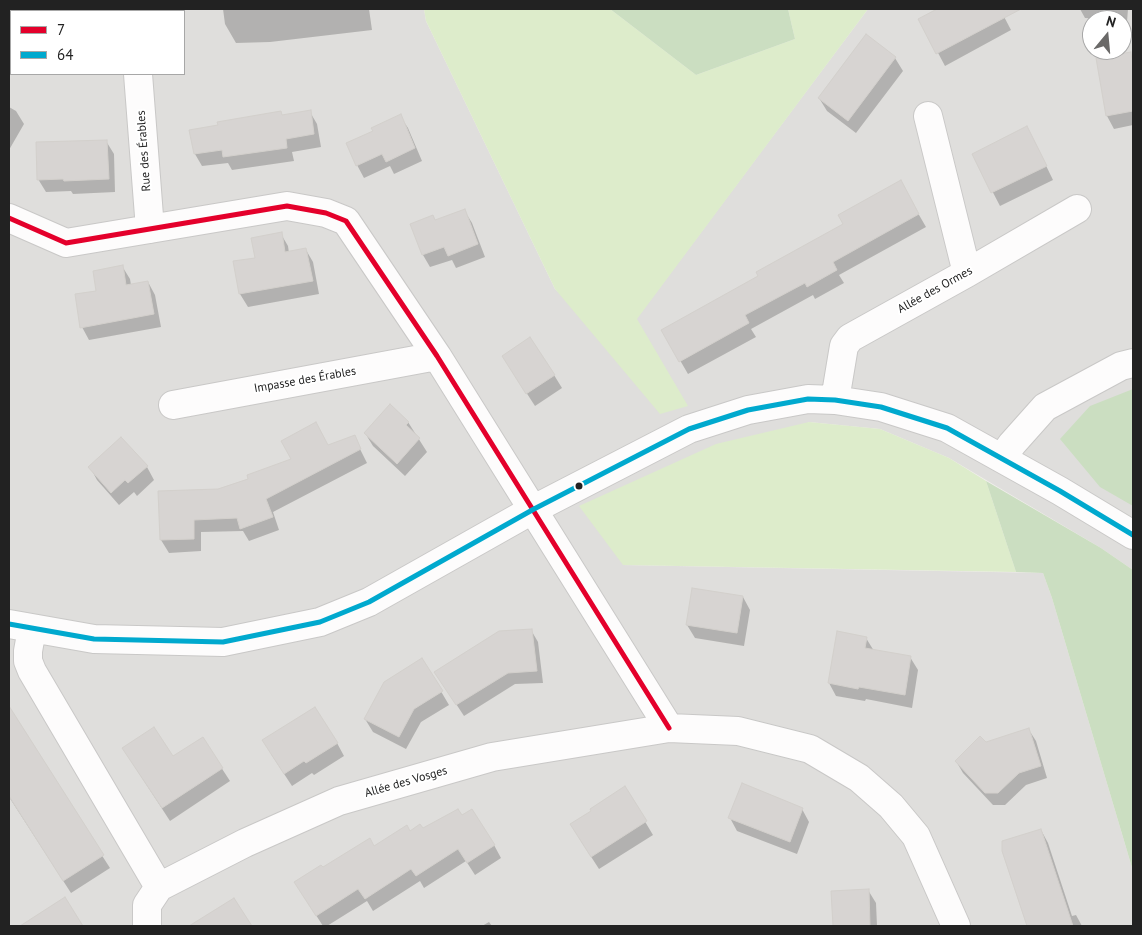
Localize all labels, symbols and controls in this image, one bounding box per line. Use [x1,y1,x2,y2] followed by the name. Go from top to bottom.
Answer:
[10,10,185,75] legend
[1082,10,1132,60] north arrow
[1104,12,1118,32] text: N
[57,20,65,39] text: 7
[57,45,73,64] text: 64
[134,110,154,192] street label: Rue des Érables
[895,264,975,316] street label: Allée des Ormes
[253,364,357,396] street label: Impasse des Érables
[574,481,584,491] unlabelled marker
[363,763,449,801] street label: Allée des Vosges

